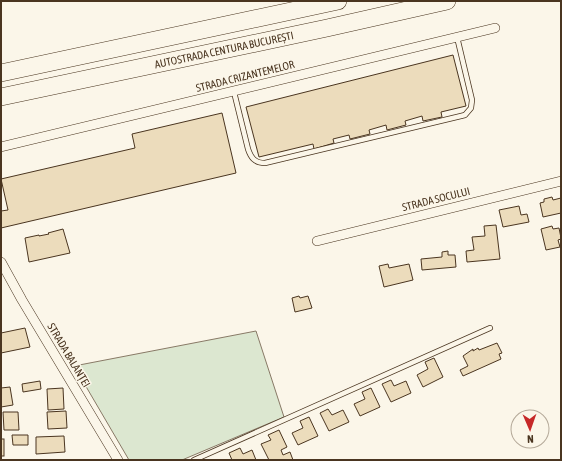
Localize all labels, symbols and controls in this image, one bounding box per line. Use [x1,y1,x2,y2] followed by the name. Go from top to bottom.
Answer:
[153,29,295,70] street label: AUTOSTRADA CENTURA BUCUREȘTI
[195,58,296,94] street label: STRADA CRIZANTEMELOR
[401,185,471,213] street label: STRADA SOCULUI
[45,321,93,389] street label: STRADA BALANȚEI
[510,409,550,449] north arrow
[527,433,534,445] text: N

